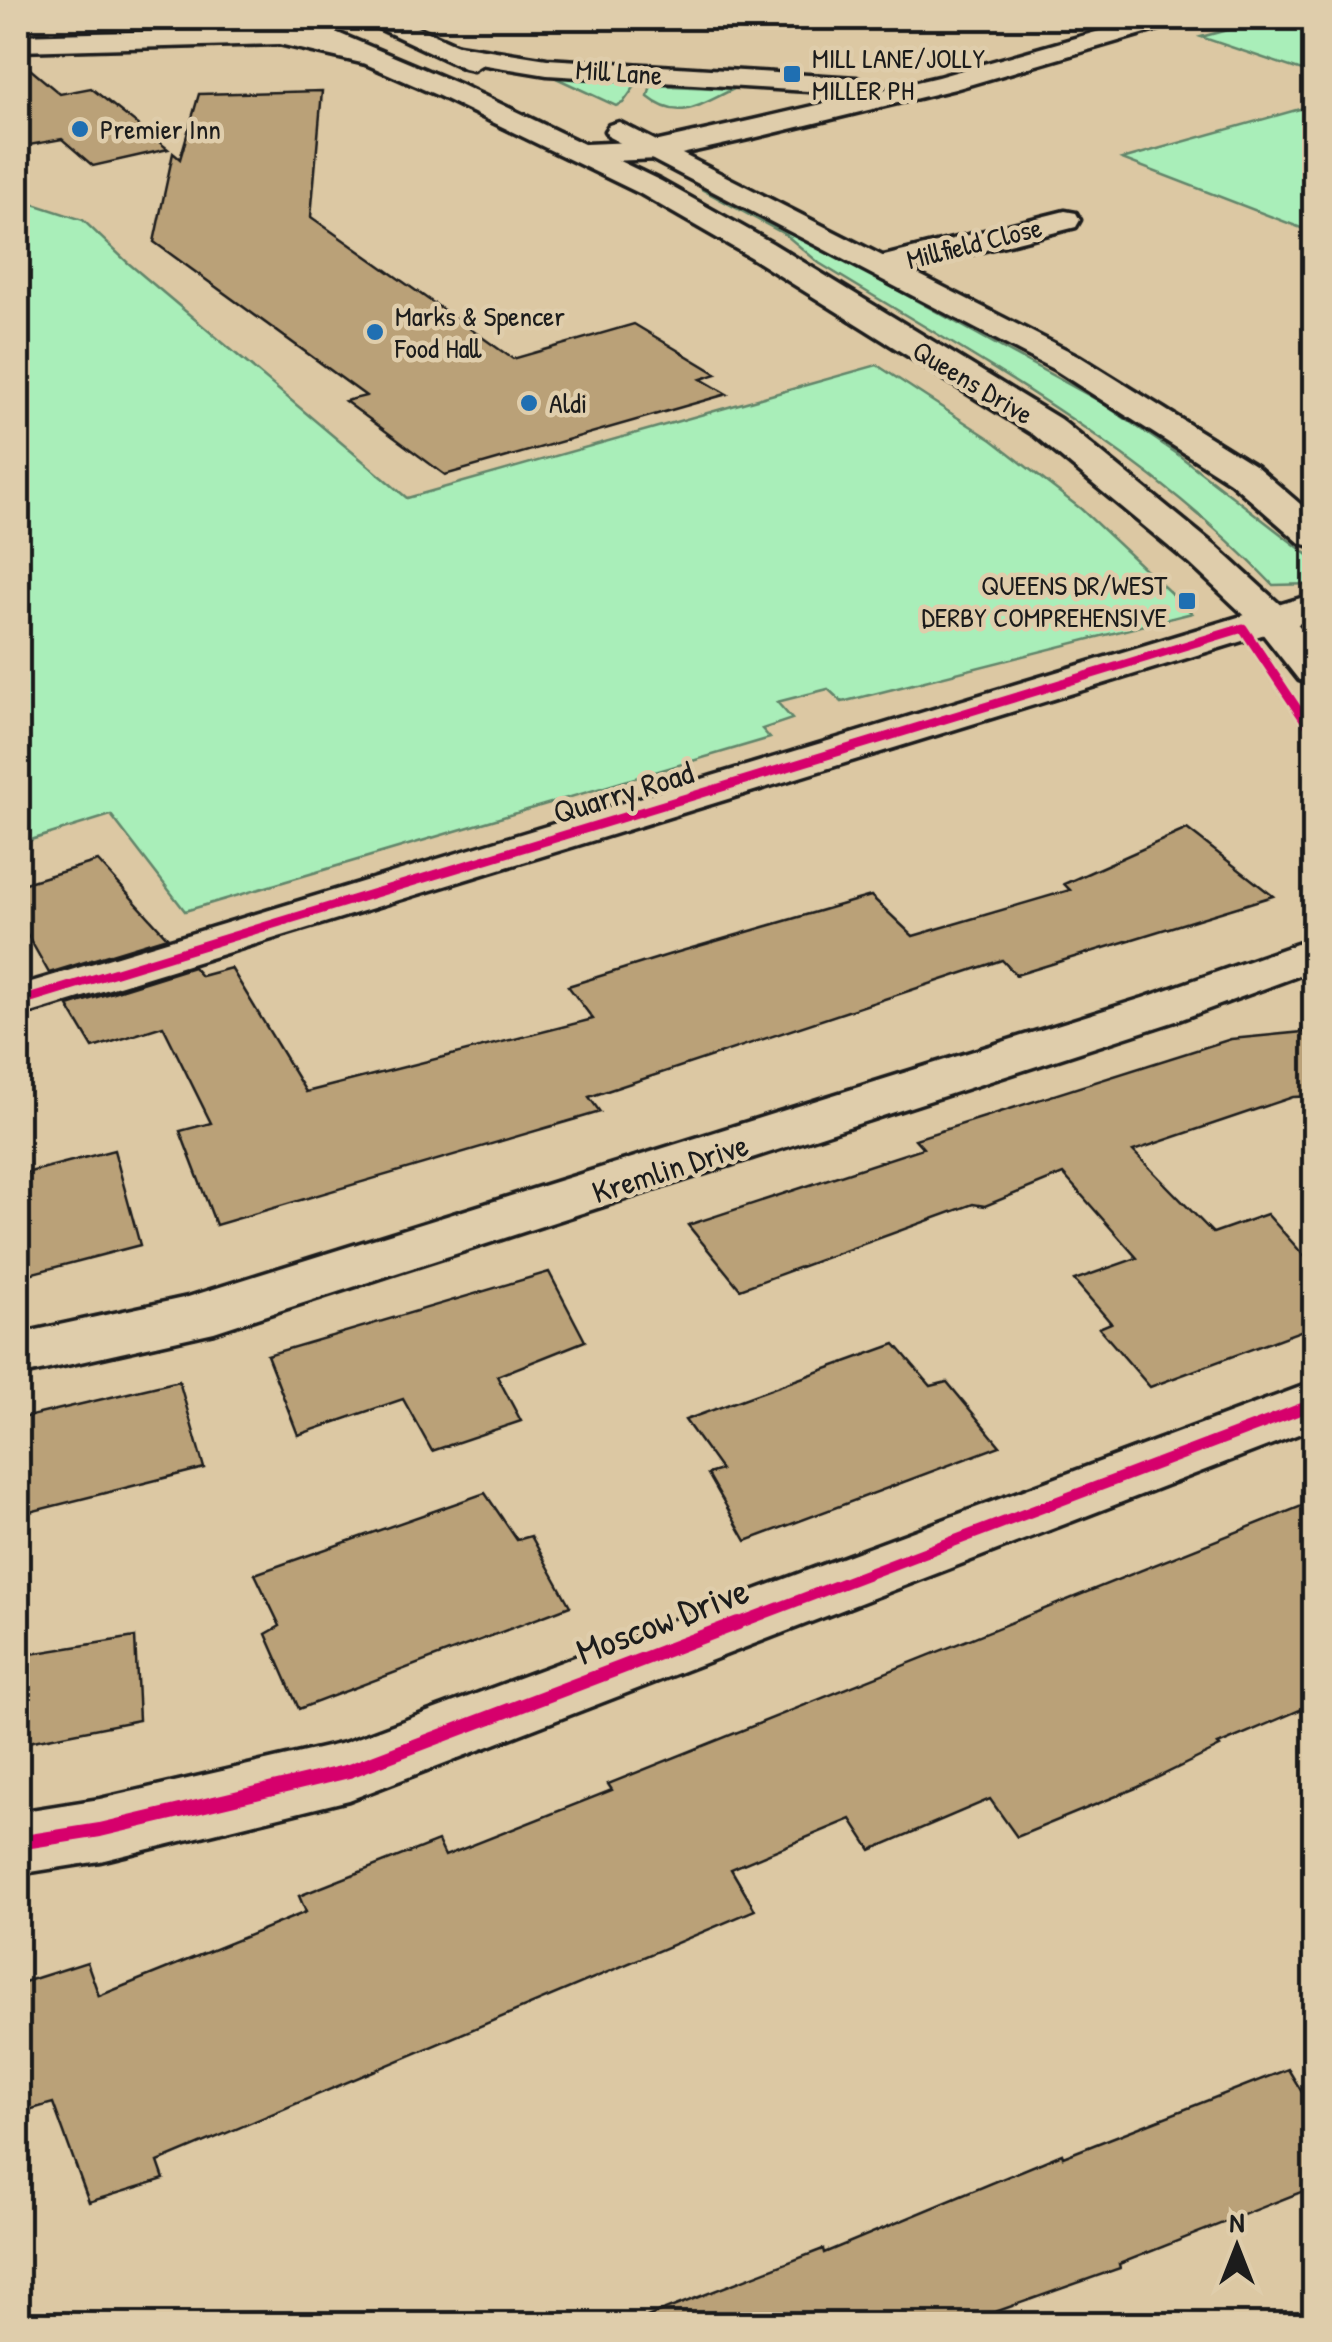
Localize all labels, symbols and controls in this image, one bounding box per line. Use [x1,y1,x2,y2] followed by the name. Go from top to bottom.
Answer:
[812,39,985,109] place label: MILL LANE/JOLLY MILLER PH
[574,50,664,94] street label: Mill Lane
[781,63,803,85] marker: MILL LANE/JOLLY MILLER PH
[100,110,221,148] place label: Premier Inn
[69,118,91,140] marker: Premier Inn
[902,208,1046,278] street label: Millfield Close
[394,297,565,367] place label: Marks & Spencer Food Hall
[364,321,386,343] marker: Marks & Spencer Food Hall
[906,331,1040,433] street label: Queens Drive
[549,384,587,422] place label: Aldi
[518,392,540,414] marker: Aldi
[922,566,1168,636] place label: QUEENS DR/WEST DERBY COMPREHENSIVE
[1176,590,1198,612] marker: QUEENS DR/WEST DERBY COMPREHENSIVE
[548,750,698,834] street label: Quarry Road
[587,1123,754,1213] street label: Kremlin Drive
[568,1563,756,1677] street label: Moscow Drive
[1187,2197,1287,2297] north arrow
[1230,2203,1245,2241] text: N

